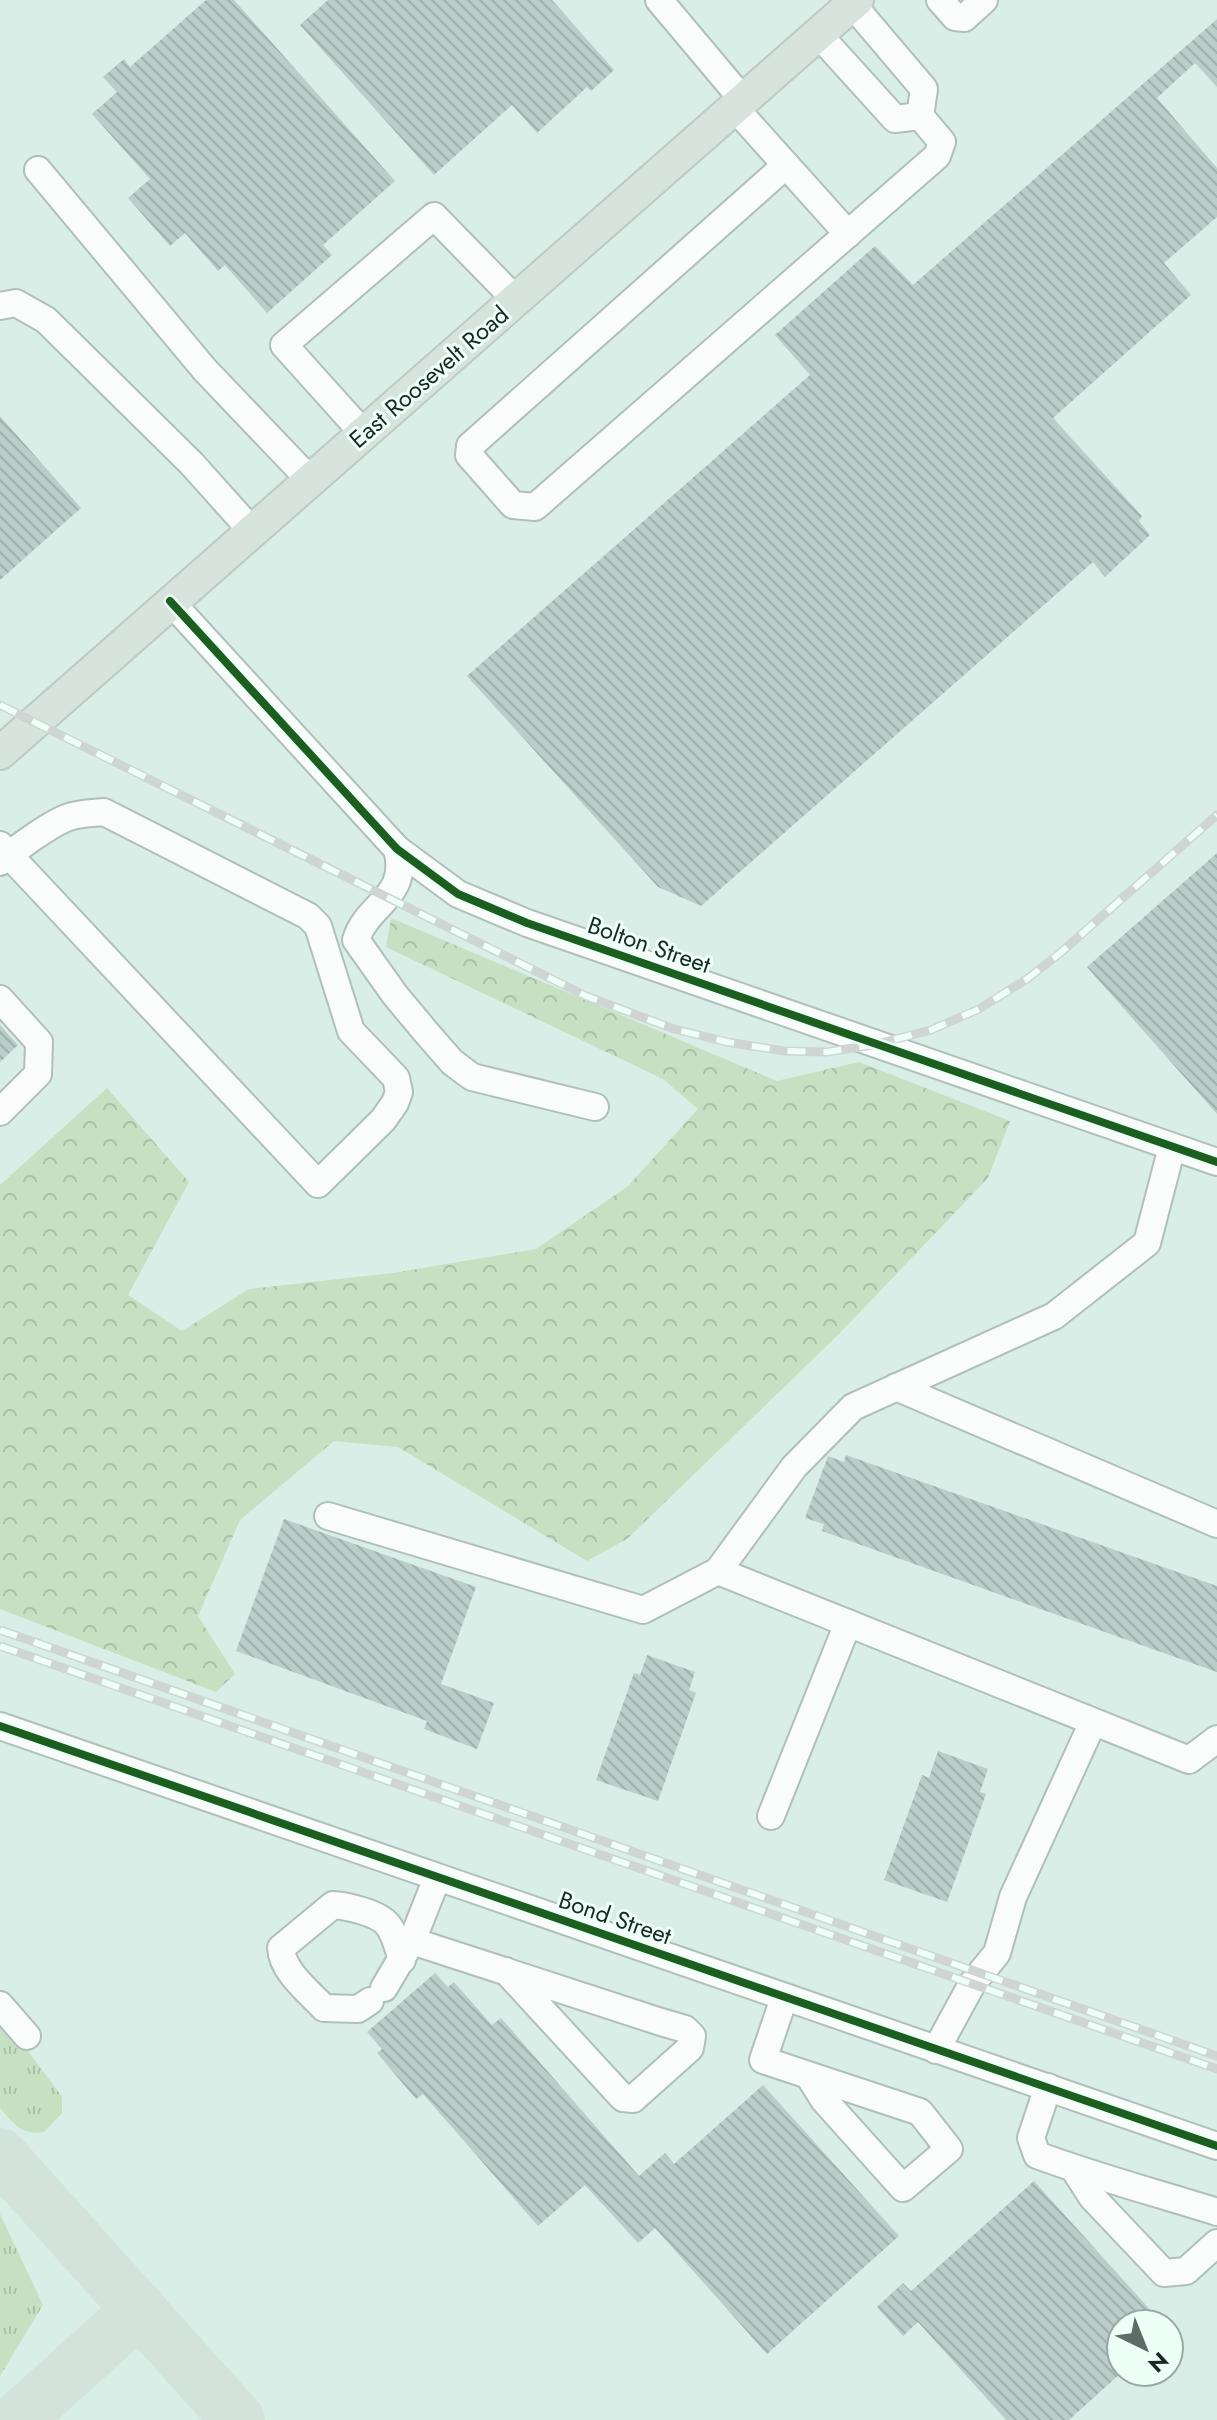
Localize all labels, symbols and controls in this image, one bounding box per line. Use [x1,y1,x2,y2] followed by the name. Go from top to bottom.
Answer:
[341,297,516,456] street label: East Roosevelt Road
[583,907,716,982] street label: Bolton Street
[554,1882,677,1953] street label: Bond Street
[1105,2308,1185,2388] north arrow
[1141,2345,1176,2380] text: N

